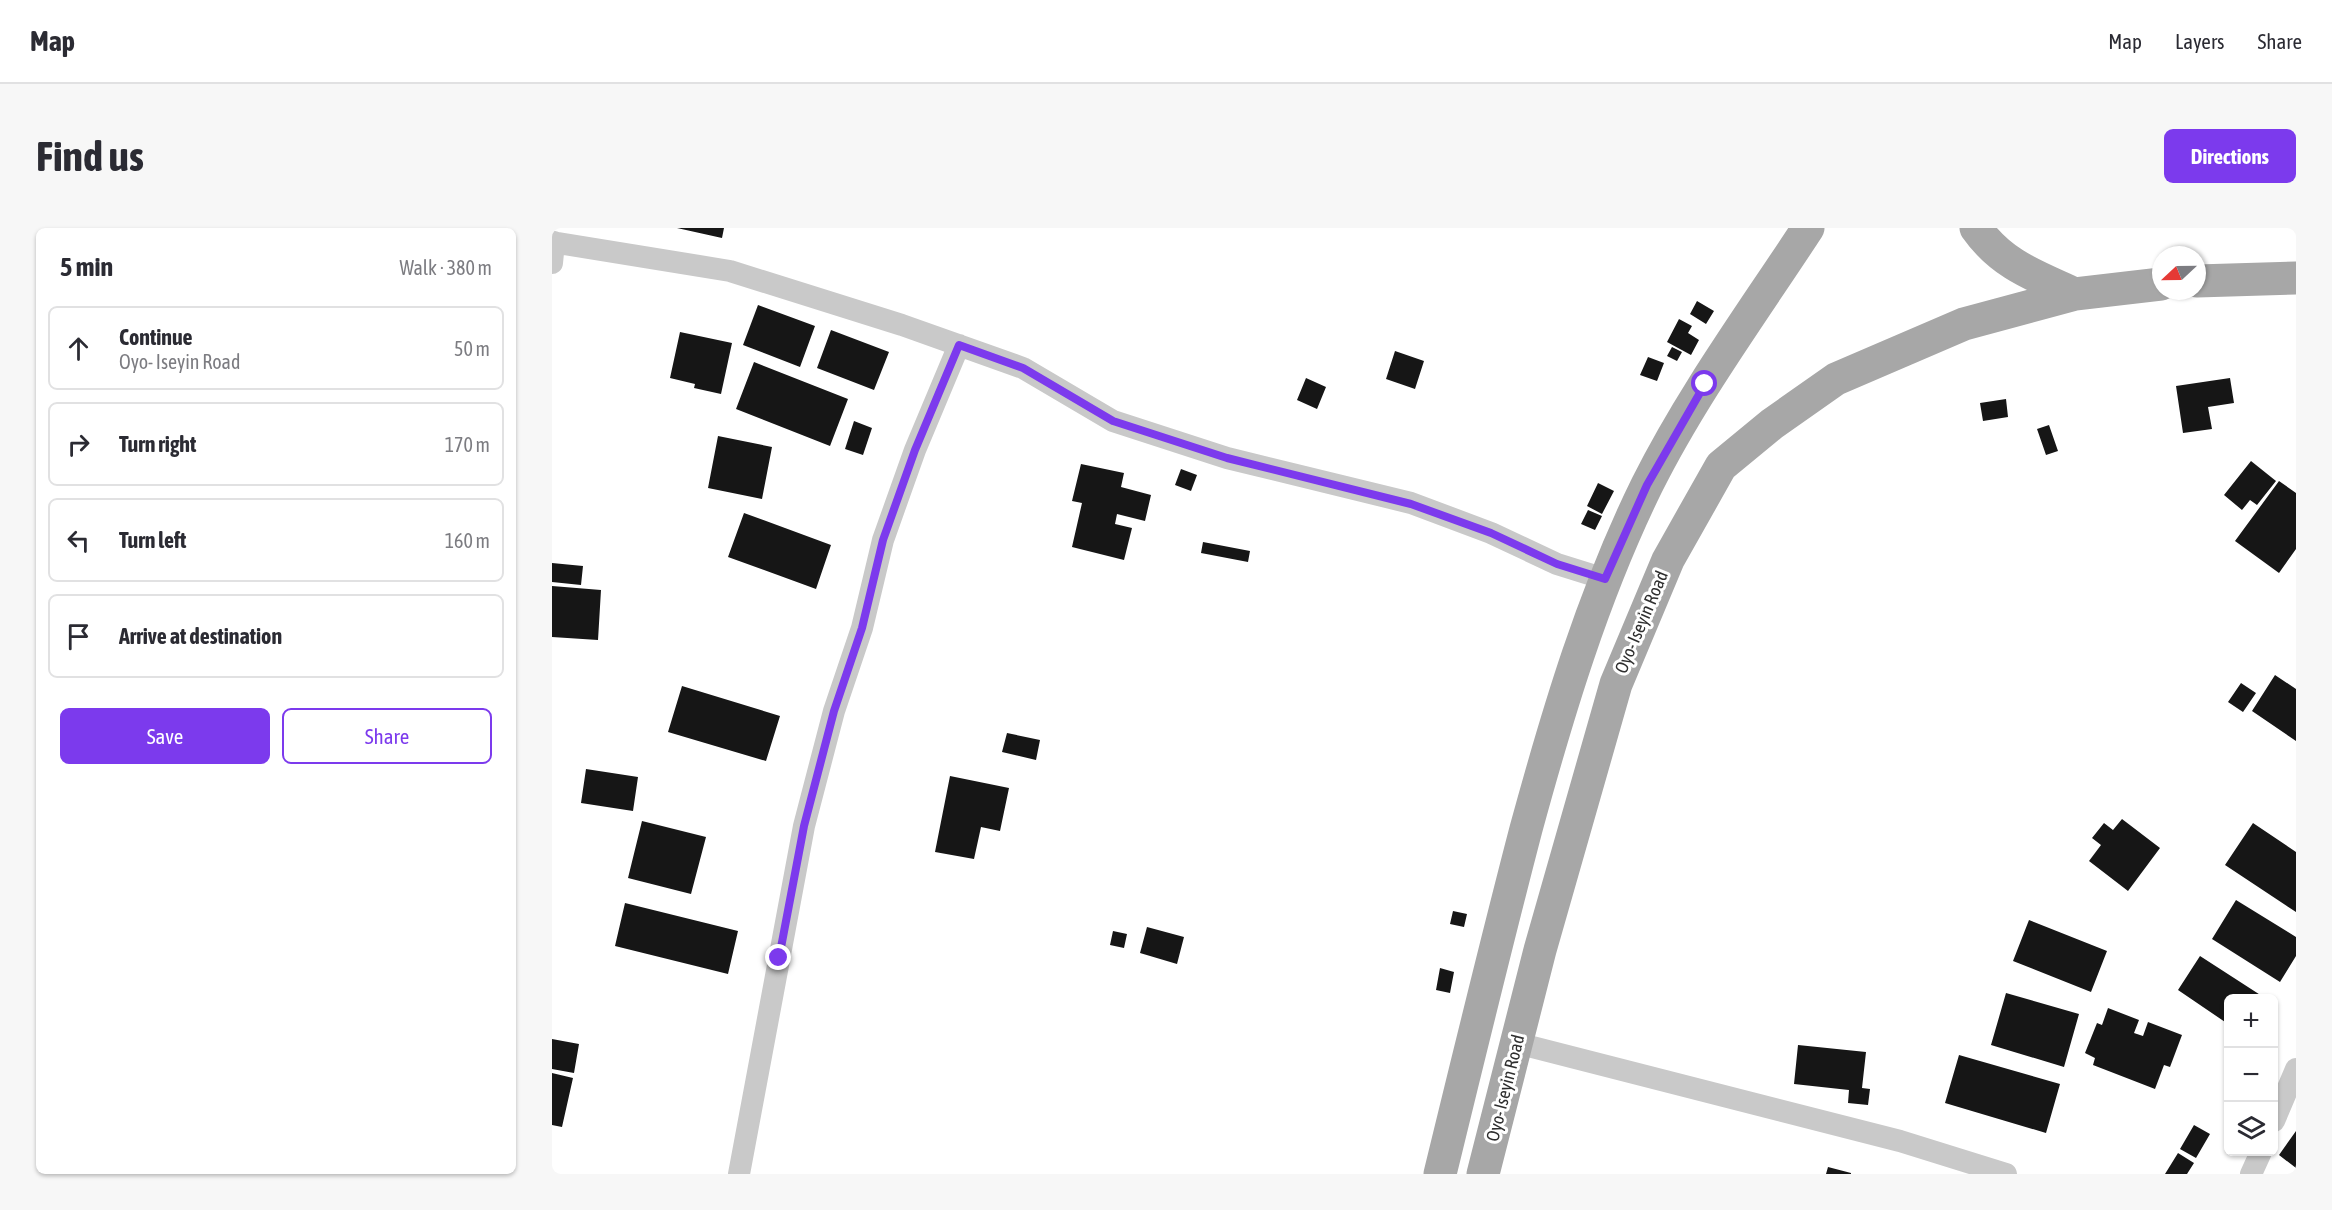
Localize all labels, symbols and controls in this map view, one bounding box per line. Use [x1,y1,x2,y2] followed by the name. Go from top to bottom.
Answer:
[30,25,75,57] text: Map
[2108,29,2142,53] text: Map
[2175,29,2225,53] text: Layers
[2258,29,2302,53] text: Share
[2164,129,2296,183] button: Directions
[36,132,144,180] text: Find us
[2152,246,2206,300] north arrow
[60,252,113,282] text: 5 min
[400,256,492,279] text: Walk · 380 m
[119,324,193,350] text: Continue
[62,332,95,365] icon: ahead
[454,337,490,360] text: 50 m
[119,350,240,373] text: Oyo- Iseyin Road
[1691,370,1717,396] route start
[62,428,95,461] icon: right
[119,431,196,457] text: Turn right
[445,433,490,456] text: 170 m
[62,524,95,557] icon: left
[119,527,186,553] text: Turn left
[445,529,490,552] text: 160 m
[1610,568,1672,676] street label: Oyo- Iseyin Road
[62,620,95,653] icon: arrive
[119,623,282,649] text: Arrive at destination
[60,708,270,764] button: Save
[282,708,492,764] button: Share
[765,944,791,970] route end
[2224,994,2278,1156] map controls
[2224,994,2278,1048] button: +
[1482,1032,1528,1144] street label: Oyo- Iseyin Road
[2224,1048,2278,1102] button: −
[2224,1102,2278,1156] button: layers

